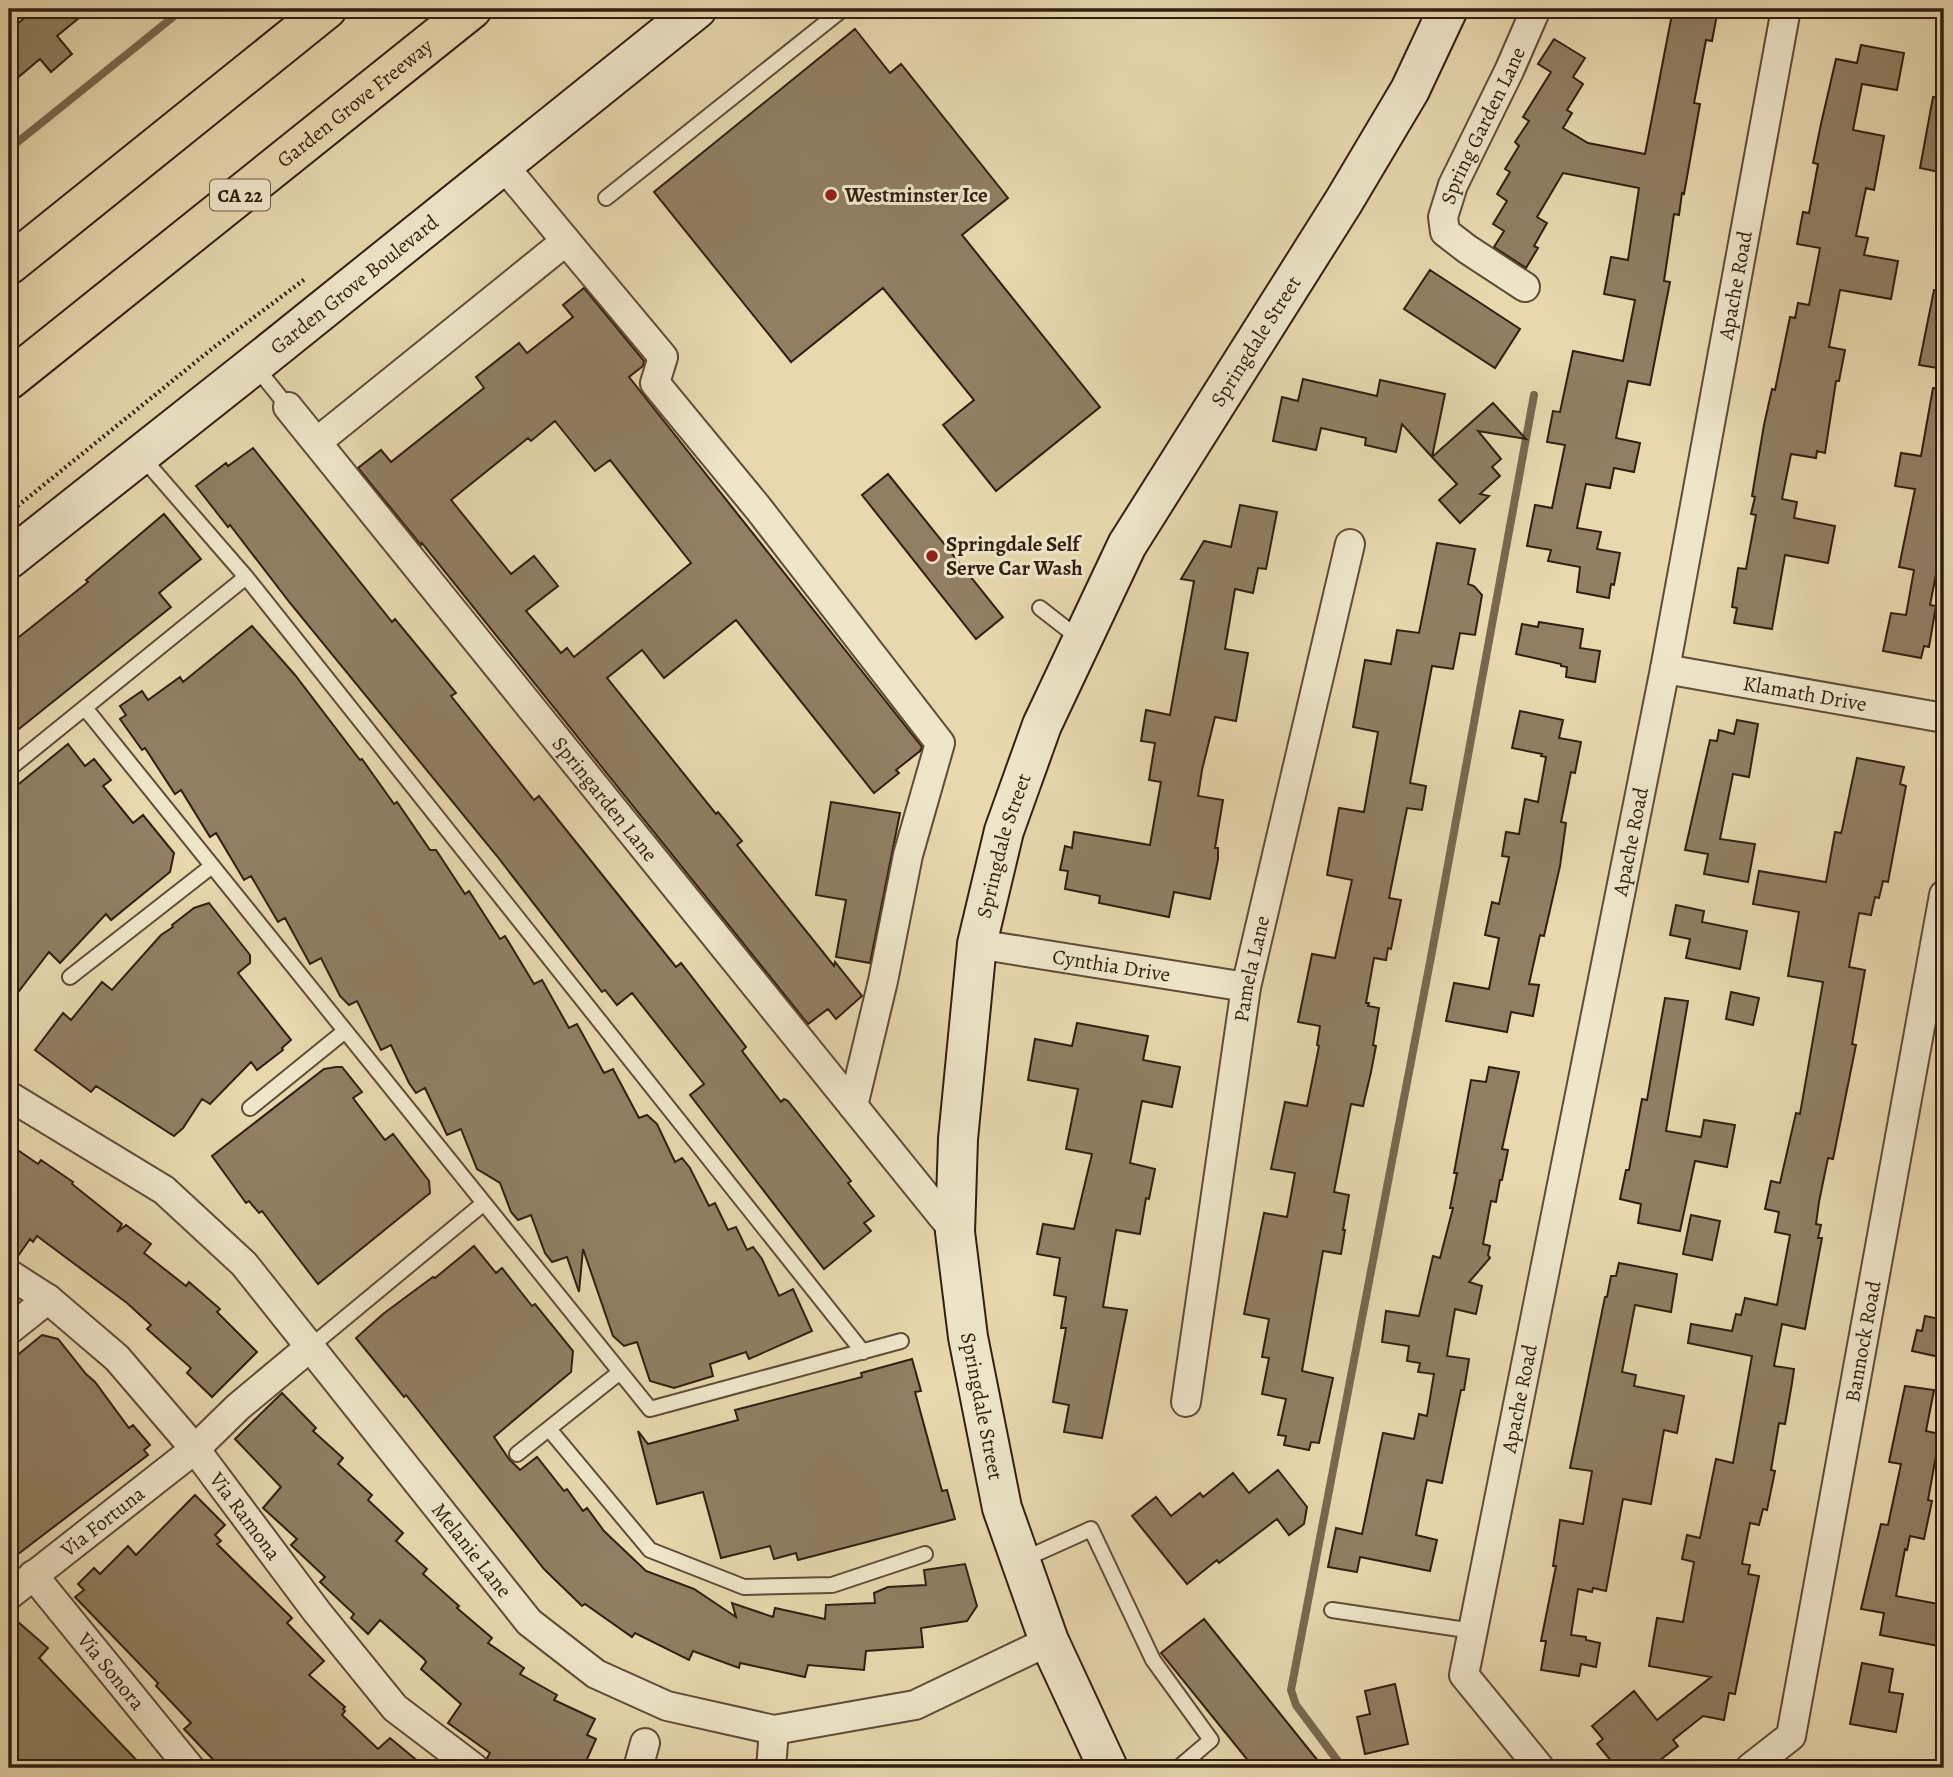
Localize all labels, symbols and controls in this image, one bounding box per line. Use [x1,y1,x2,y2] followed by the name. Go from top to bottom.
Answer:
[271,32,439,174] street label: Garden Grove Freeway
[1434,42,1532,208] street label: Spring Garden Lane
[210,180,270,210] road number: CA 22
[844,181,988,209] place label: Westminster Ice
[823,187,839,203] marker: Westminster Ice
[264,208,445,361] street label: Garden Grove Boulevard
[1711,228,1759,343] street label: Apache Road
[1204,270,1307,412] street label: Springdale Street
[946,530,1083,582] place label: Springdale Self Serve Car Wash
[924,548,940,564] marker: Springdale Self Serve Car Wash
[1741,669,1869,718] street label: Klamath Drive
[546,730,664,867] street label: Springarden Lane
[970,769,1038,921] street label: Springdale Street
[1606,784,1655,899] street label: Apache Road
[1227,913,1276,1024] street label: Pamela Lane
[1050,942,1172,989] street label: Cynthia Drive
[1838,1278,1888,1405] street label: Bannock Road
[954,1330,1010,1482] street label: Springdale Street
[1495,1341,1544,1456] street label: Apache Road
[203,1466,288,1566] street label: Via Ramona
[54,1480,151,1564] street label: Via Fortuna
[425,1497,518,1604] street label: Melanie Lane
[71,1626,151,1716] street label: Via Sonora

